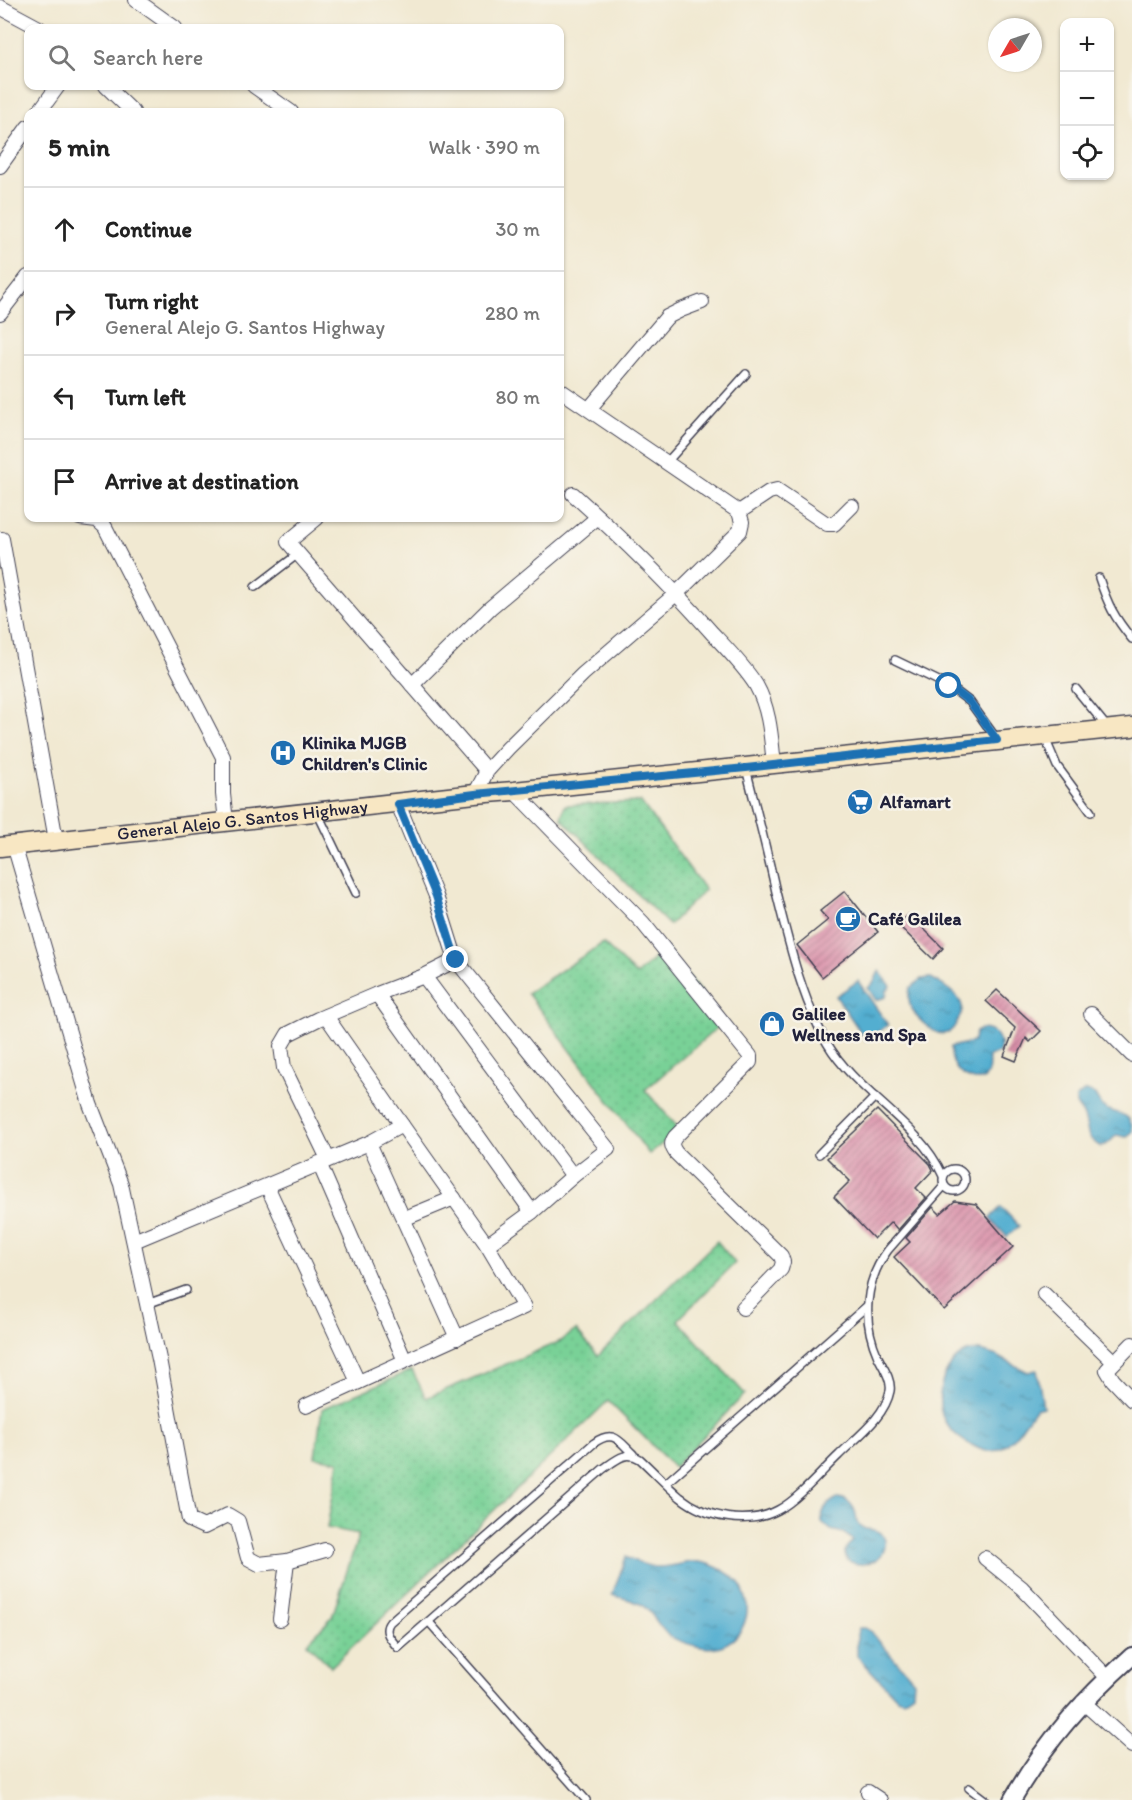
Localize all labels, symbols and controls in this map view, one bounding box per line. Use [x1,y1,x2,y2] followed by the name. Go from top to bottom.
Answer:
[988,18,1042,72] north arrow
[1060,18,1114,180] map controls
[1060,18,1114,72] button: +
[24,24,564,90] search box
[45,41,78,74] icon: search
[93,44,203,71] text: Search here
[1060,72,1114,126] button: −
[1060,126,1114,180] button: locate
[48,131,110,163] text: 5 min
[429,135,540,159] text: Walk · 390 m
[48,213,81,246] icon: ahead
[105,216,192,243] text: Continue
[495,217,540,241] text: 30 m
[105,288,199,315] text: Turn right
[48,297,81,330] icon: right
[485,301,540,325] text: 280 m
[105,315,385,339] text: General Alejo G. Santos Highway
[48,381,81,414] icon: left
[105,384,186,411] text: Turn left
[495,385,540,409] text: 80 m
[48,465,81,498] icon: arrive
[105,468,299,495] text: Arrive at destination
[935,672,961,698] route start
[302,732,428,775] place label: Klinika MJGB Children's Clinic
[268,738,298,768] hospital icon: Klinika MJGB Children's Clinic
[845,787,875,817] supermarket icon: Alfamart
[879,791,951,813] place label: Alfamart
[116,795,370,845] street label: General Alejo G. Santos Highway
[833,904,863,934] cafe icon: Café Galilea
[868,908,961,930] place label: Café Galilea
[442,946,468,972] route end
[792,1003,927,1046] place label: Galilee Wellness and Spa
[757,1009,787,1039] shop icon: Galilee Wellness and Spa

